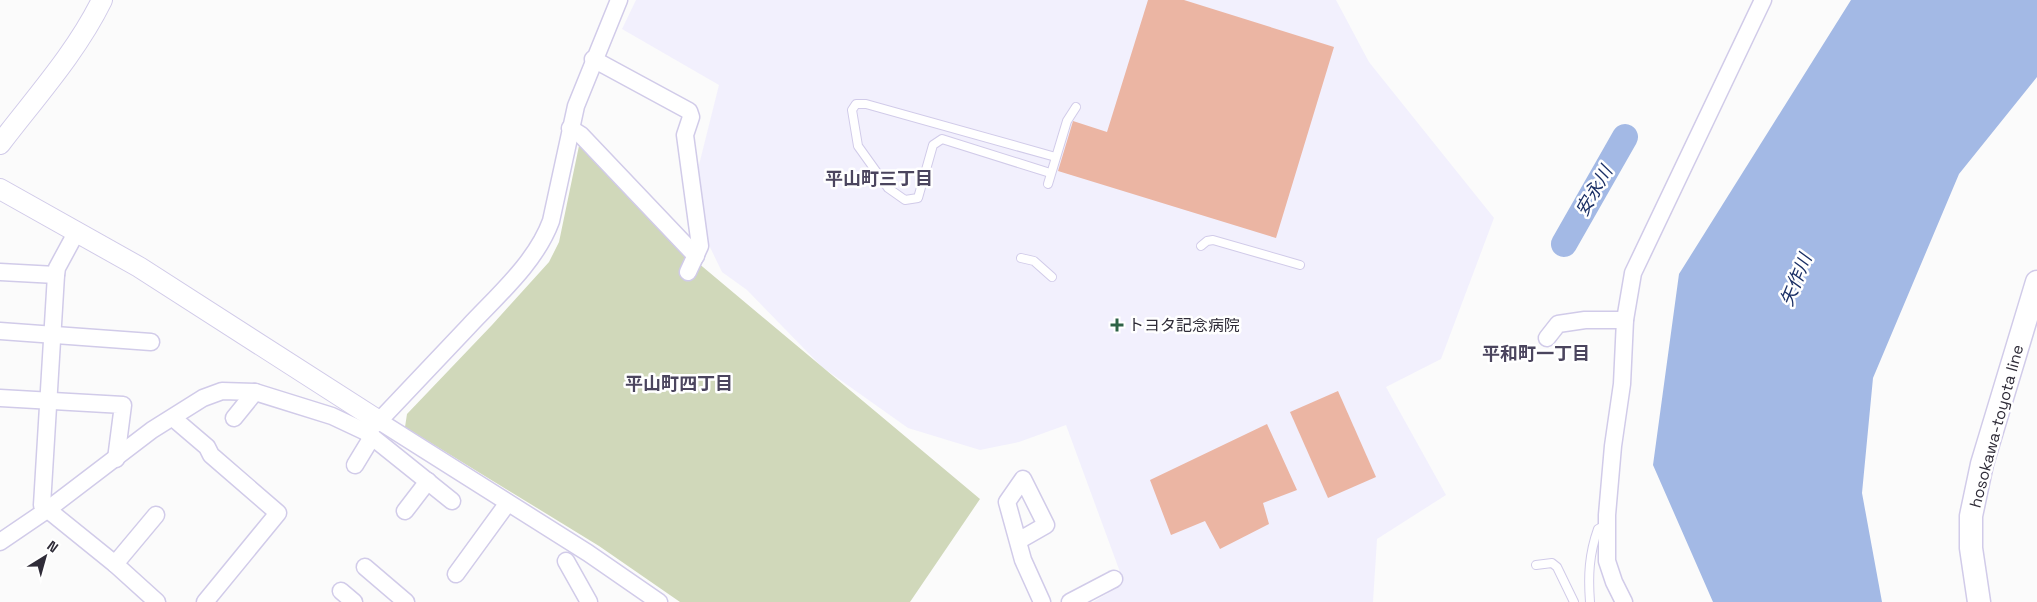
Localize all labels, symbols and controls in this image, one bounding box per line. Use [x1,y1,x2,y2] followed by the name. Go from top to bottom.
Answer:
[1570,160,1618,220] water label: 安永川
[825,167,933,190] district label: 平山町三丁目
[1775,249,1817,309] water label: 矢作川
[1128,315,1240,336] place label: トヨタ記念病院
[1110,318,1124,332] marker: トヨタ記念病院
[1482,342,1590,365] district label: 平和町一丁目
[1965,342,2028,510] street label: hosokawa-toyota line
[625,372,733,395] district label: 平山町四丁目
[20,532,70,582] north arrow
[44,537,62,557] text: N

